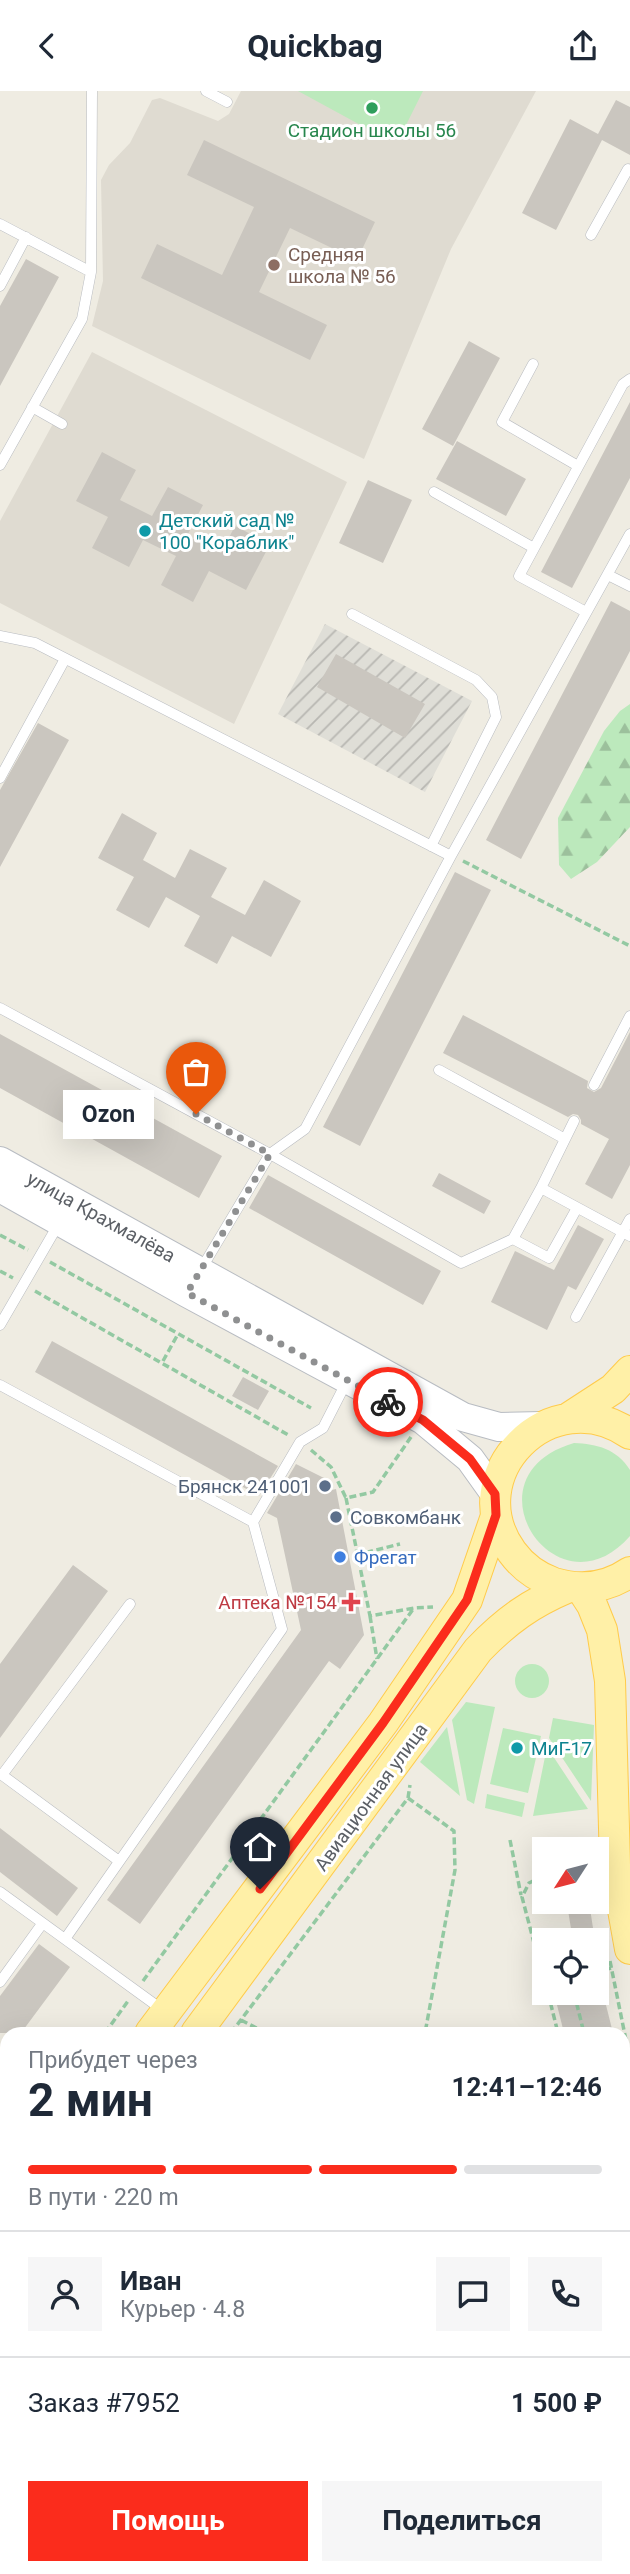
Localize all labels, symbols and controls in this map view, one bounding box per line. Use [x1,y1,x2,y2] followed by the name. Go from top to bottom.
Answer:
[28,27,66,65] icon: back
[247,27,383,65] text: Quickbag
[564,27,602,65] icon: share
[364,100,380,116] marker: Стадион школы 56
[288,119,456,142] place label: Стадион школы 56
[288,243,396,288] place label: Средняя школа № 56
[266,257,282,273] marker: Средняя школа № 56
[159,509,295,554] place label: Детский сад № 100 "Кораблик"
[137,523,153,539] marker: Детский сад № 100 "Кораблик"
[166,1042,226,1114] pin
[177,1053,215,1091] icon: bag
[63,1089,154,1139] callout: Ozon
[82,1101,135,1128] text: Ozon
[23,1167,179,1267] street label: улица Крахмалёва
[353,1367,423,1437] courier
[369,1383,407,1421] icon: bike
[178,1475,311,1498] place label: Брянск 241001
[317,1478,333,1494] marker: Брянск 241001
[350,1506,462,1529] place label: Совкомбанк
[328,1509,344,1525] marker: Совкомбанк
[354,1546,417,1569] place label: Фрегат
[332,1549,348,1565] marker: Фрегат
[218,1591,337,1614] place label: Аптека №154
[343,1594,359,1610] marker: Аптека №154
[310,1719,432,1875] street label: Авиационная улица
[531,1737,592,1760] place label: МиГ-17
[509,1740,525,1756] marker: МиГ-17
[230,1817,290,1889] pin
[241,1828,279,1866] icon: home
[532,1837,609,1915] north arrow
[532,1837,609,2005] map controls
[532,1928,609,2005] button: locate
[28,2047,198,2074] text: Прибудет через
[452,2072,602,2102] text: 12:41–12:46
[28,2073,153,2127] text: 2 мин
[28,2184,179,2211] text: В пути · 220 m
[28,2257,102,2331] button: person
[436,2257,510,2331] button: chat
[528,2257,602,2331] button: phone
[120,2266,182,2296] text: Иван
[120,2296,245,2323] text: Курьер · 4.8
[28,2388,180,2418] text: Заказ #7952
[511,2388,602,2418] text: 1 500 ₽
[28,2481,308,2561] button: Помощь
[322,2481,602,2561] button: Поделиться

